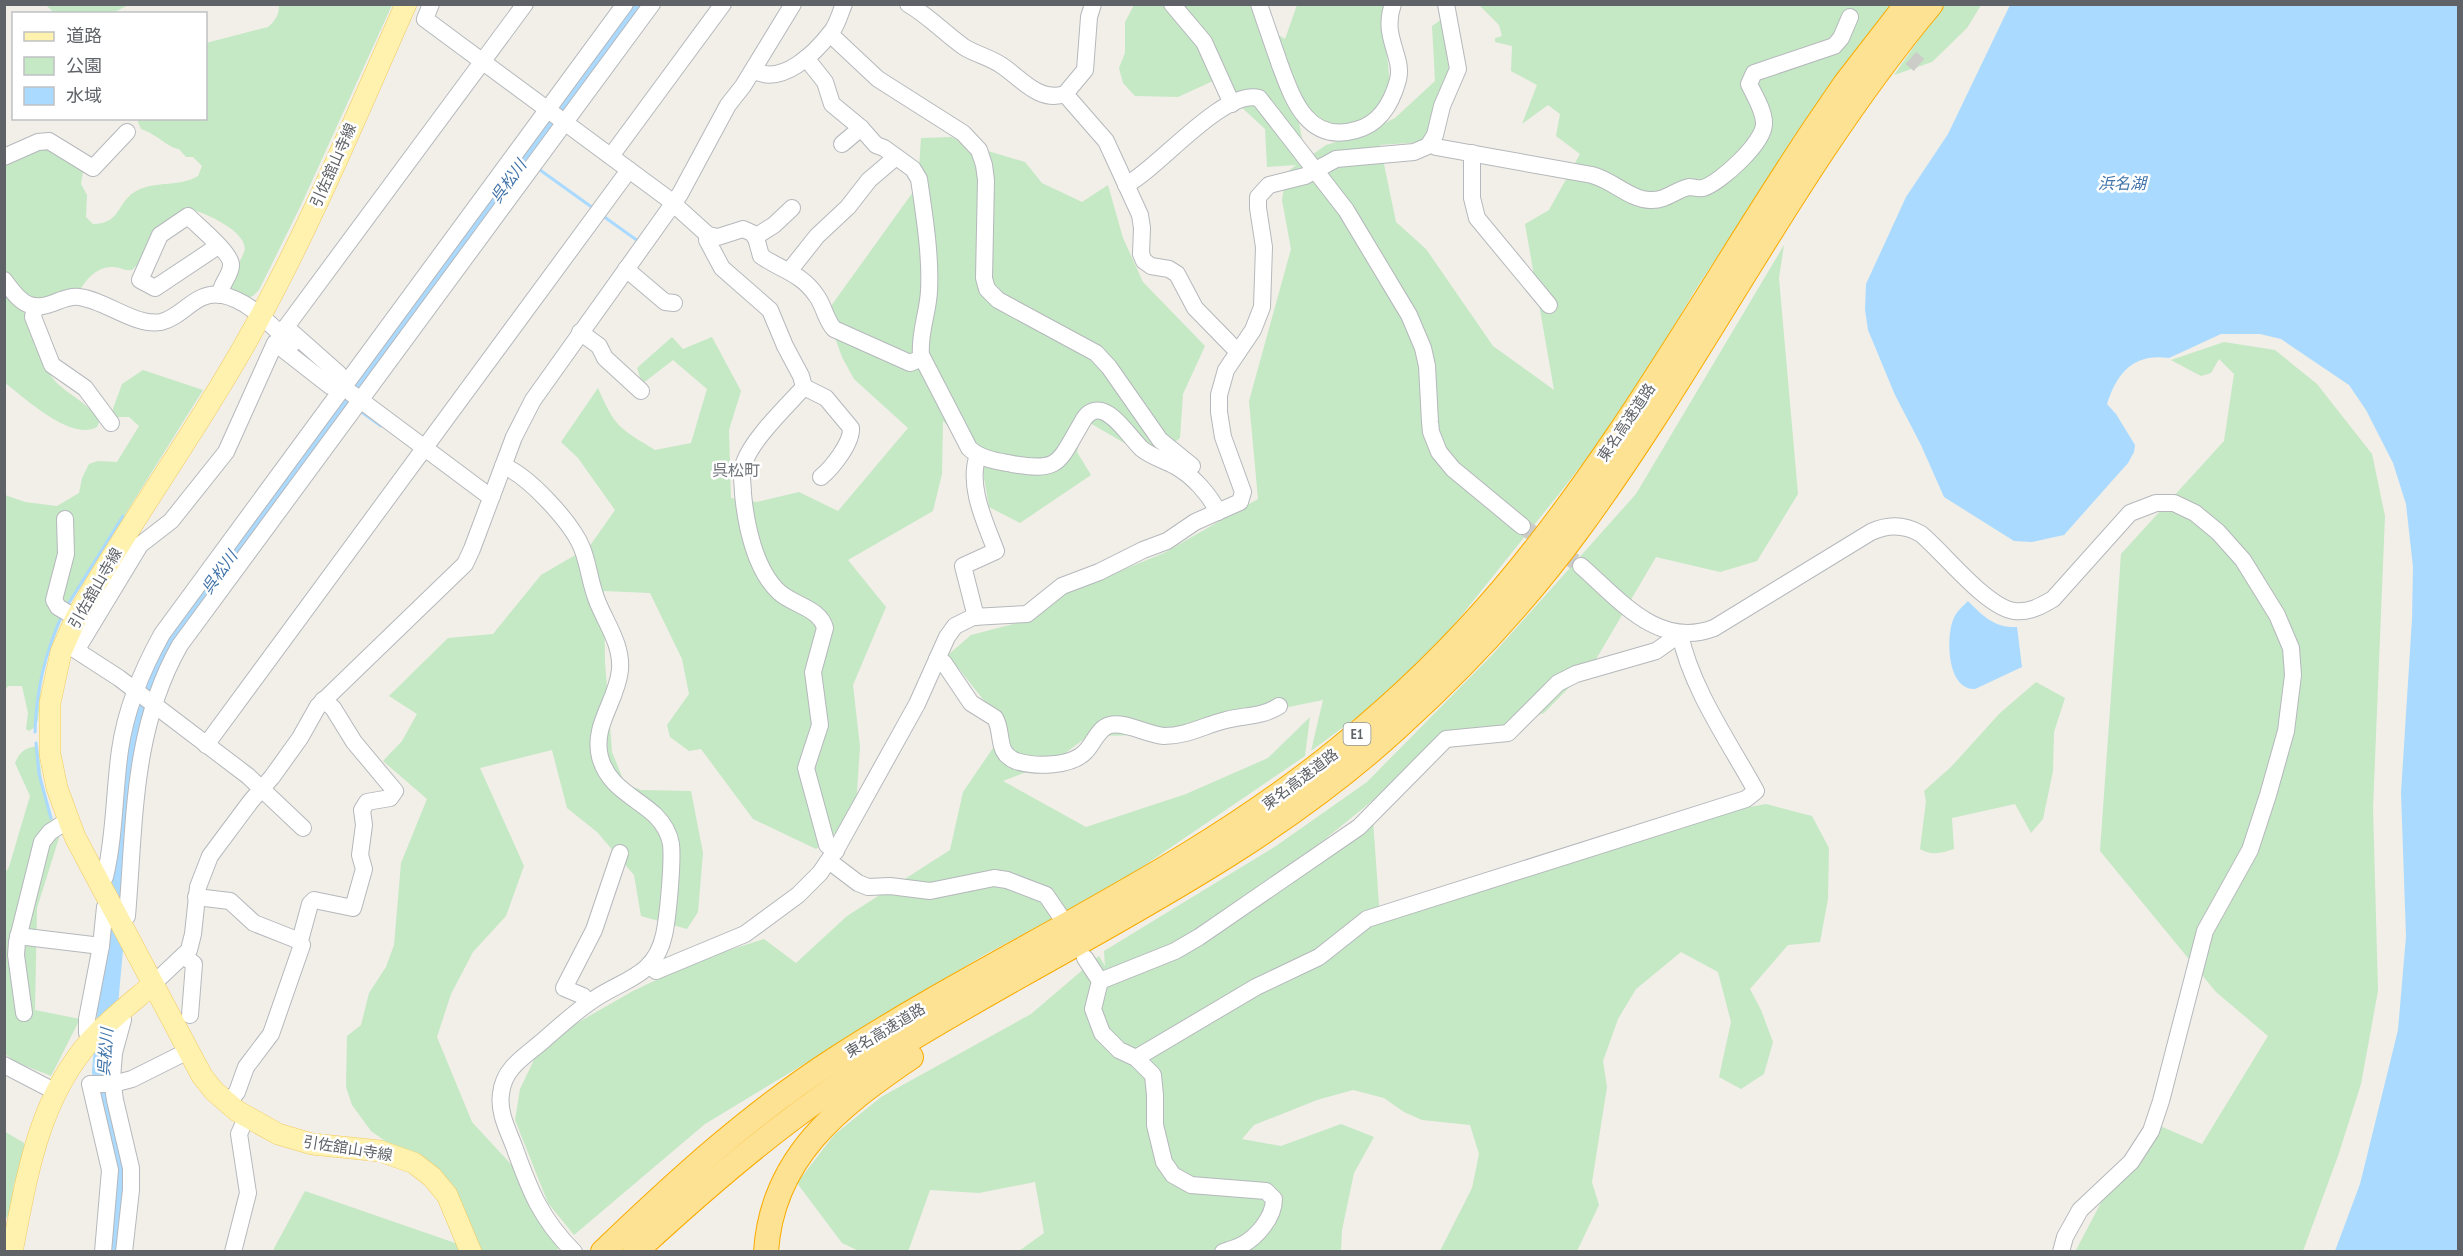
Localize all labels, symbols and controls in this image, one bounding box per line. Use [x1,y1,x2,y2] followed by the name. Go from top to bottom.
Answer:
[12,12,207,120] legend
[66,24,102,47] text: 道路
[66,54,102,77] text: 公園
[66,84,102,107] text: 水域
[306,120,360,210] street label: 引佐舘山寺線
[486,154,531,206] water label: 呉松川
[2098,173,2149,193] water label: 浜名湖
[1593,379,1659,465] street label: 東名高速道路
[712,460,760,480] district label: 呉松町
[64,544,126,632] street label: 引佐舘山寺線
[197,545,242,597] water label: 呉松川
[1344,723,1370,745] road number: E1
[1258,744,1342,814] street label: 東名高速道路
[842,999,928,1061] street label: 東名高速道路
[93,1025,117,1077] water label: 呉松川
[302,1132,394,1164] street label: 引佐舘山寺線

